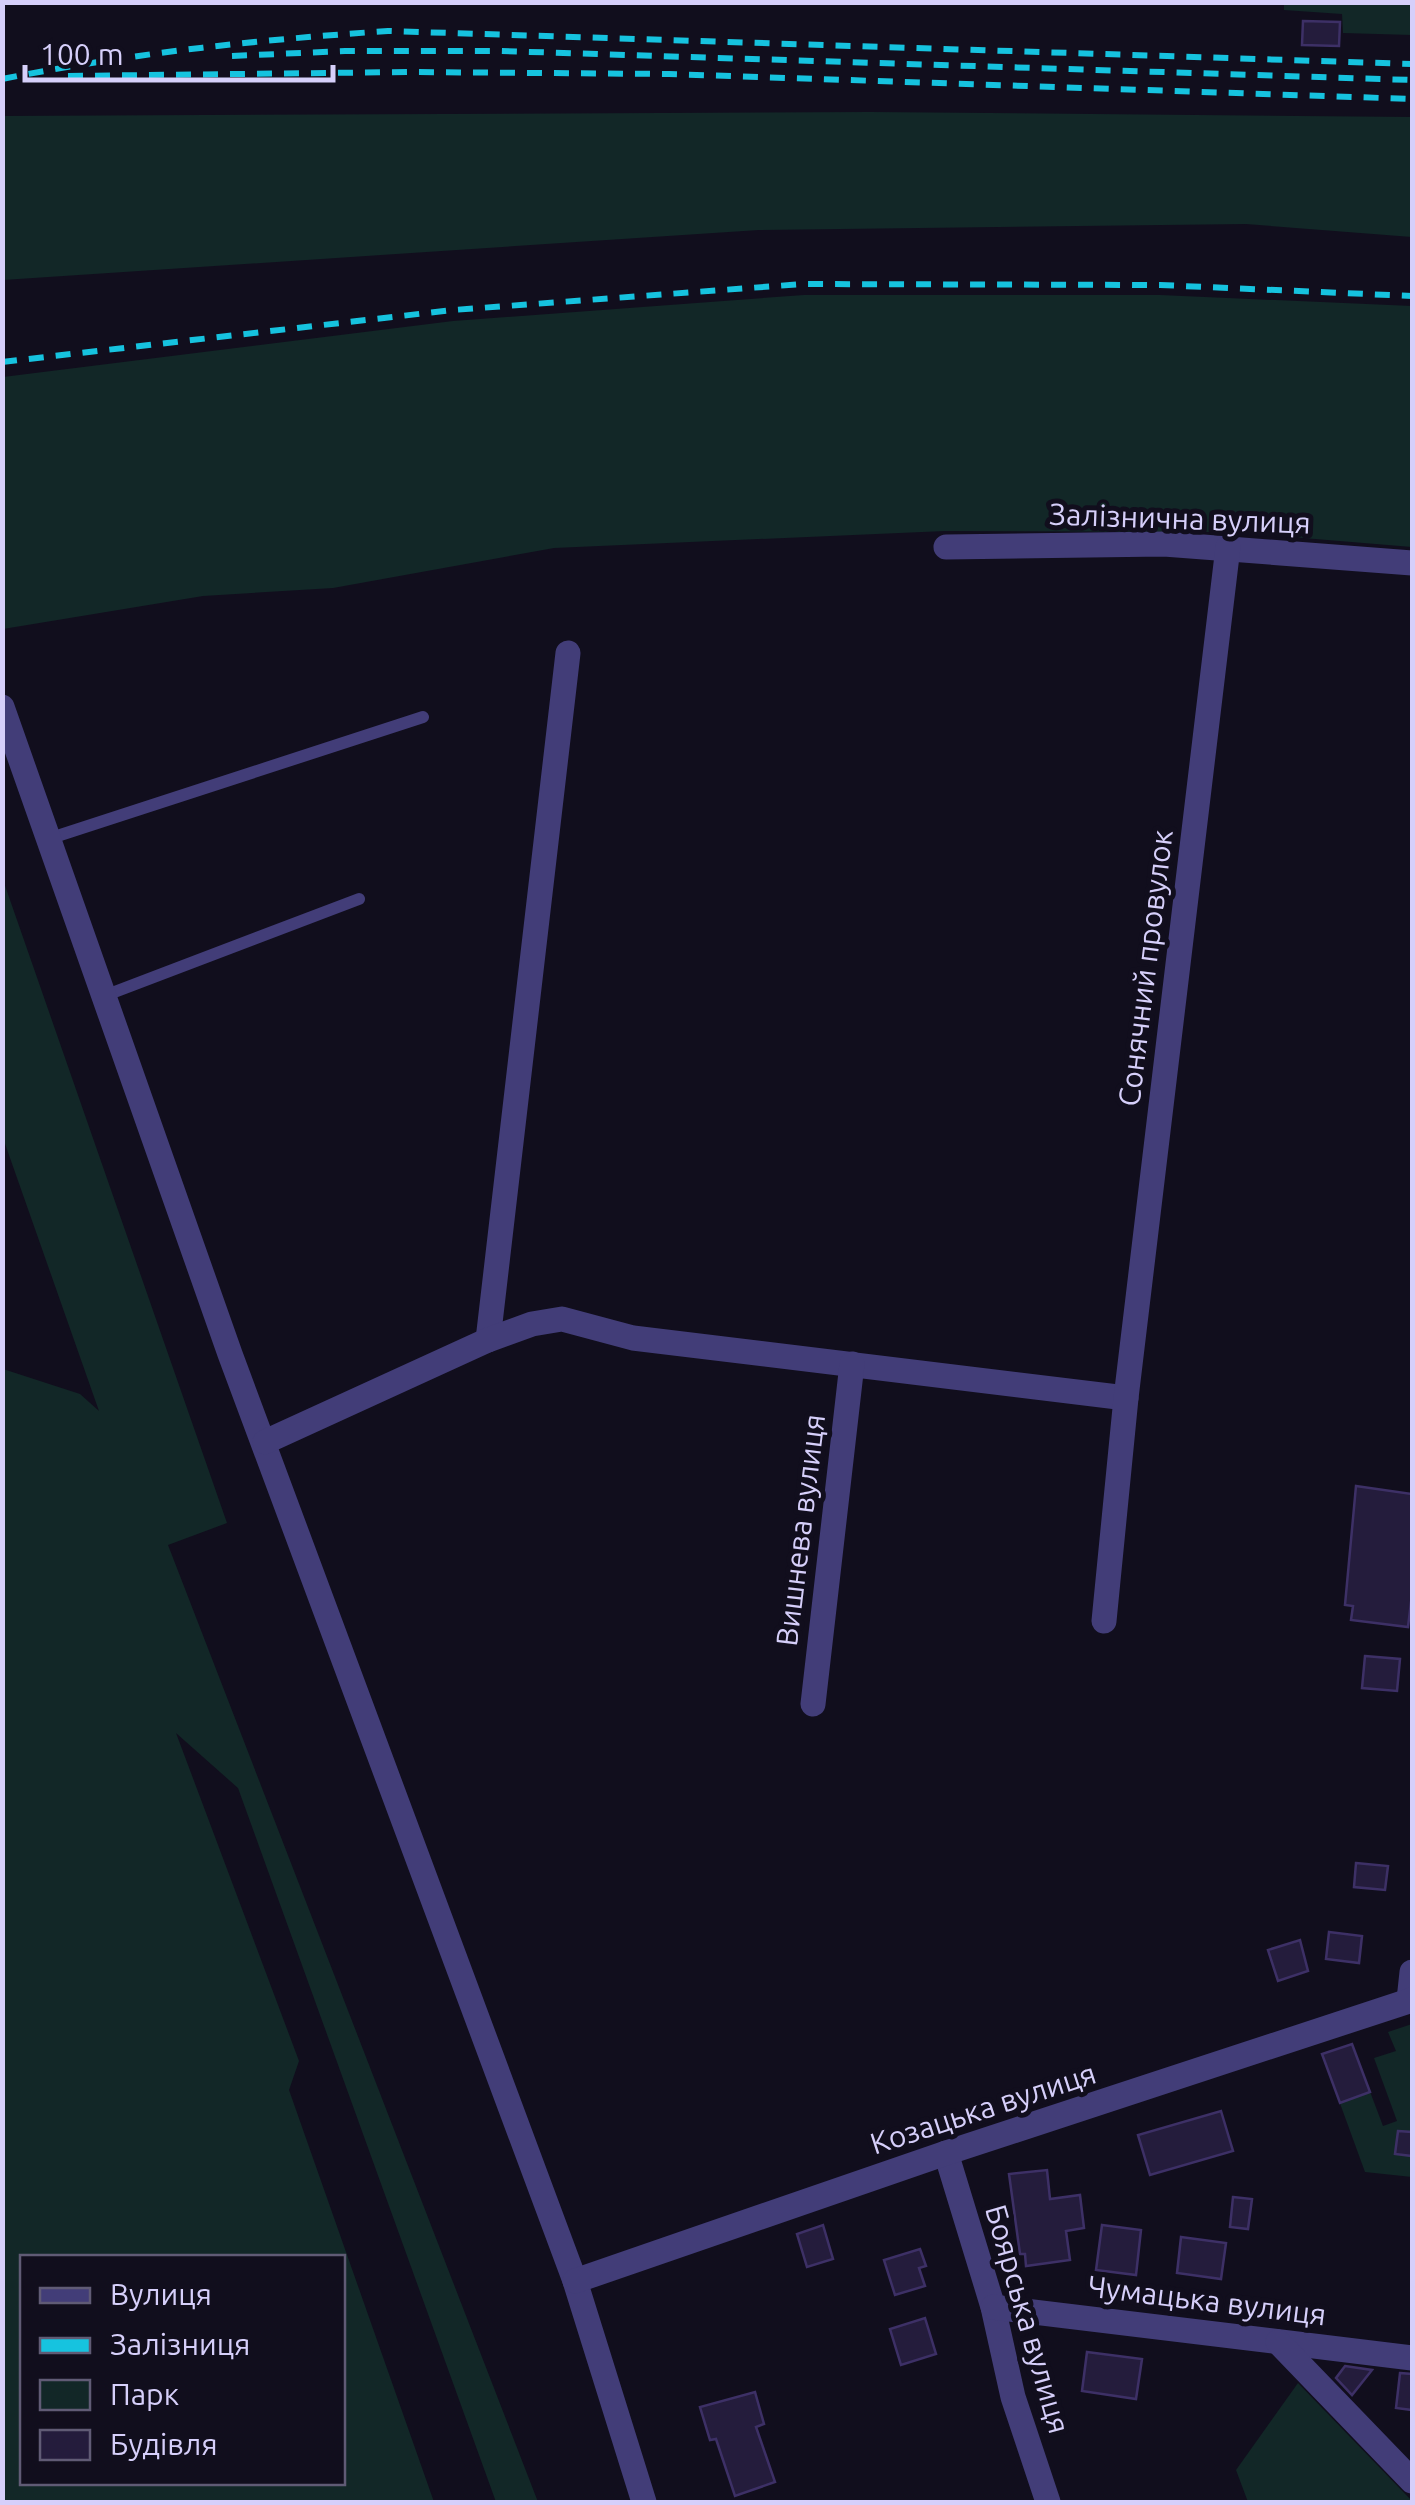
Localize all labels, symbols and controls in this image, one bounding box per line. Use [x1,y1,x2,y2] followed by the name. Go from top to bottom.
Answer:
[25,20,332,82] scale bar
[40,37,124,71] text: 100 m
[1049,496,1311,540] street label: Залізнична вулиця
[1111,828,1179,1108] street label: Сонячний провулок
[769,1412,831,1648] street label: Вишнева вулиця
[866,2056,1100,2160] street label: Козацька вулиця
[979,2201,1077,2437] street label: Боярська вулиця
[20,2255,345,2485] legend
[1086,2268,1328,2332] street label: Чумацька вулиця
[110,2277,212,2311] text: Вулиця
[110,2327,250,2361] text: Залізниця
[110,2377,179,2411] text: Парк
[110,2427,218,2461] text: Будівля

